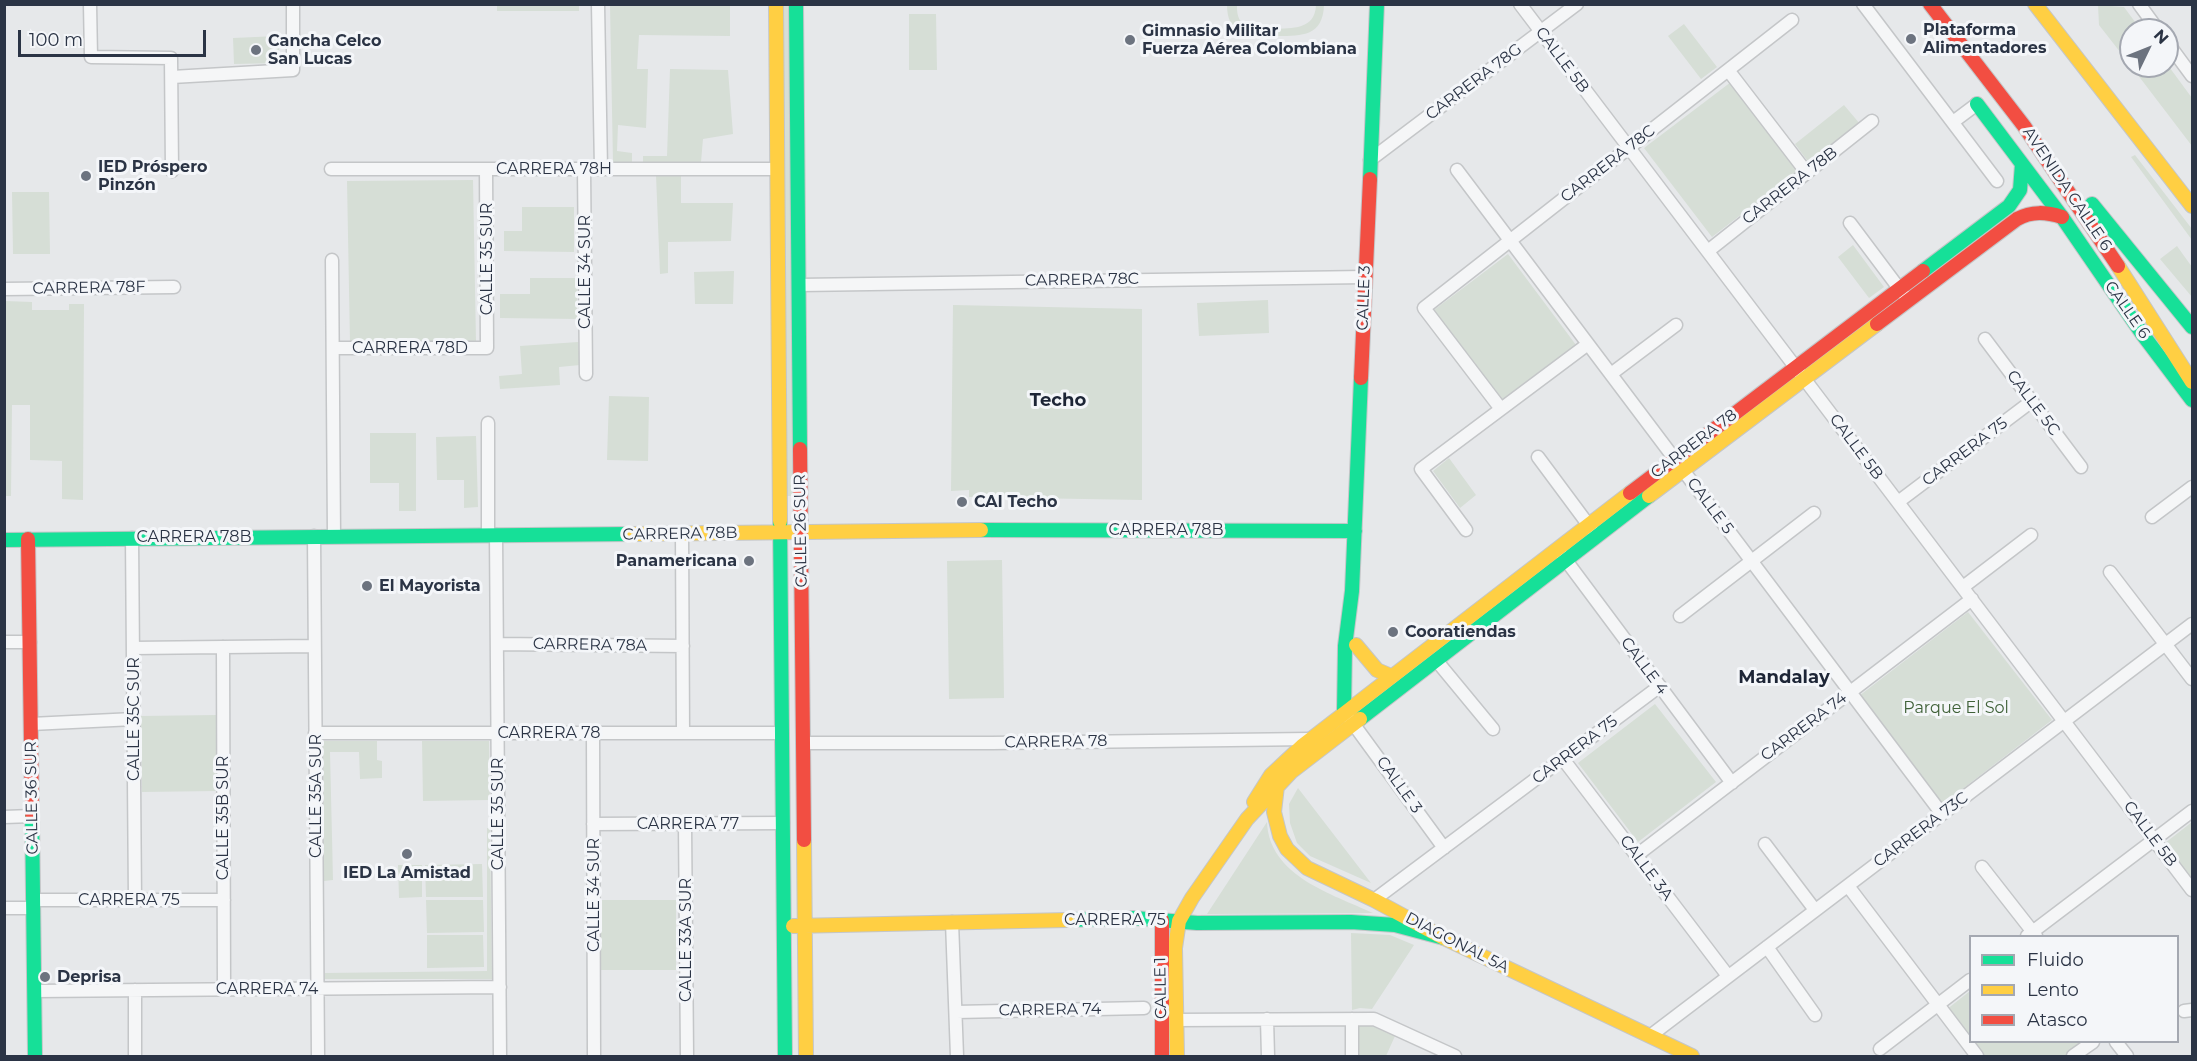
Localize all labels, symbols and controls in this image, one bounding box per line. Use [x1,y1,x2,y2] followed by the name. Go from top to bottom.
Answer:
[21,18,208,56] scale bar
[2119,18,2179,78] north arrow
[1923,20,2046,58] place label: Plataforma Alimentadores
[1142,21,1357,59] place label: Gimnasio Militar Fuerza Aérea Colombiana
[1531,23,1593,97] street label: CALLE 5B
[2150,26,2172,48] text: N
[29,29,83,51] text: 100 m
[268,31,381,69] place label: Cancha Celco San Lucas
[1904,32,1918,46] marker: Plataforma Alimentadores
[1123,33,1137,47] marker: Gimnasio Militar Fuerza Aérea Colombiana
[1422,40,1526,124] street label: CARRERA 78G
[249,43,263,57] marker: Cancha Celco San Lucas
[1557,121,1659,207] street label: CARRERA 78C
[2018,123,2116,255] street label: AVENIDA CALLE 6
[1739,143,1841,229] street label: CARRERA 78B
[98,157,207,195] place label: IED Próspero Pinzón
[496,159,612,179] street label: CARRERA 78H
[79,169,93,183] marker: IED Próspero Pinzón
[477,203,497,315] street label: CALLE 35 SUR
[575,215,595,329] street label: CALLE 34 SUR
[1353,265,1375,331] street label: CALLE 3
[1025,269,1139,291] street label: CARRERA 78C
[32,277,146,299] street label: CARRERA 78F
[2100,277,2154,343] street label: CALLE 6
[352,338,468,358] street label: CARRERA 78D
[2002,367,2064,439] street label: CALLE 5C
[1030,390,1086,412] district label: Techo
[1647,405,1741,483] street label: CARRERA 78
[1825,410,1887,484] street label: CALLE 5B
[1919,414,2011,490] street label: CARRERA 75
[790,474,812,588] street label: CALLE 26 SUR
[1683,474,1737,538] street label: CALLE 5
[974,492,1057,512] place label: CAI Techo
[955,495,969,509] marker: CAI Techo
[1109,520,1223,540] street label: CARRERA 78B
[622,523,738,545] street label: CARRERA 78B
[137,527,251,547] street label: CARRERA 78B
[616,551,737,571] place label: Panamericana
[742,554,756,568] marker: Panamericana
[379,576,481,596] place label: El Mayorista
[360,579,374,593] marker: El Mayorista
[1405,622,1516,642] place label: Cooratiendas
[1386,625,1400,639] marker: Cooratiendas
[533,634,647,656] street label: CARRERA 78A
[1616,634,1672,698] street label: CALLE 4
[124,657,144,781] street label: CALLE 35C SUR
[1738,667,1830,689] district label: Mandalay
[1757,688,1851,766] street label: CARRERA 74
[1903,698,2009,718] park label: Parque El Sol
[1529,712,1621,788] street label: CARRERA 75
[498,723,600,743] street label: CARRERA 78
[1004,732,1108,752] street label: CARRERA 78
[306,734,326,858] street label: CALLE 35A SUR
[21,741,43,855] street label: CALLE 36 SUR
[1372,753,1426,817] street label: CALLE 3
[213,756,233,880] street label: CALLE 35B SUR
[488,758,508,870] street label: CALLE 35 SUR
[1870,788,1972,872] street label: CARRERA 73C
[2119,797,2181,871] street label: CALLE 5B
[637,814,739,834] street label: CARRERA 77
[1615,832,1677,904] street label: CALLE 3A
[584,838,604,952] street label: CALLE 34 SUR
[400,847,414,861] marker: IED La Amistad
[343,863,471,883] place label: IED La Amistad
[676,878,696,1002] street label: CALLE 33A SUR
[78,890,180,910] street label: CARRERA 75
[1402,909,1512,977] street label: DIAGONAL 5A
[1064,910,1166,930] street label: CARRERA 75
[1969,935,2179,1043] legend
[2027,949,2084,971] text: Fluido
[1151,957,1171,1019] street label: CALLE 1
[57,967,121,987] place label: Deprisa
[38,970,52,984] marker: Deprisa
[216,979,318,999] street label: CARRERA 74
[2027,979,2079,1001] text: Lento
[999,1000,1101,1020] street label: CARRERA 74
[2027,1009,2087,1031] text: Atasco

